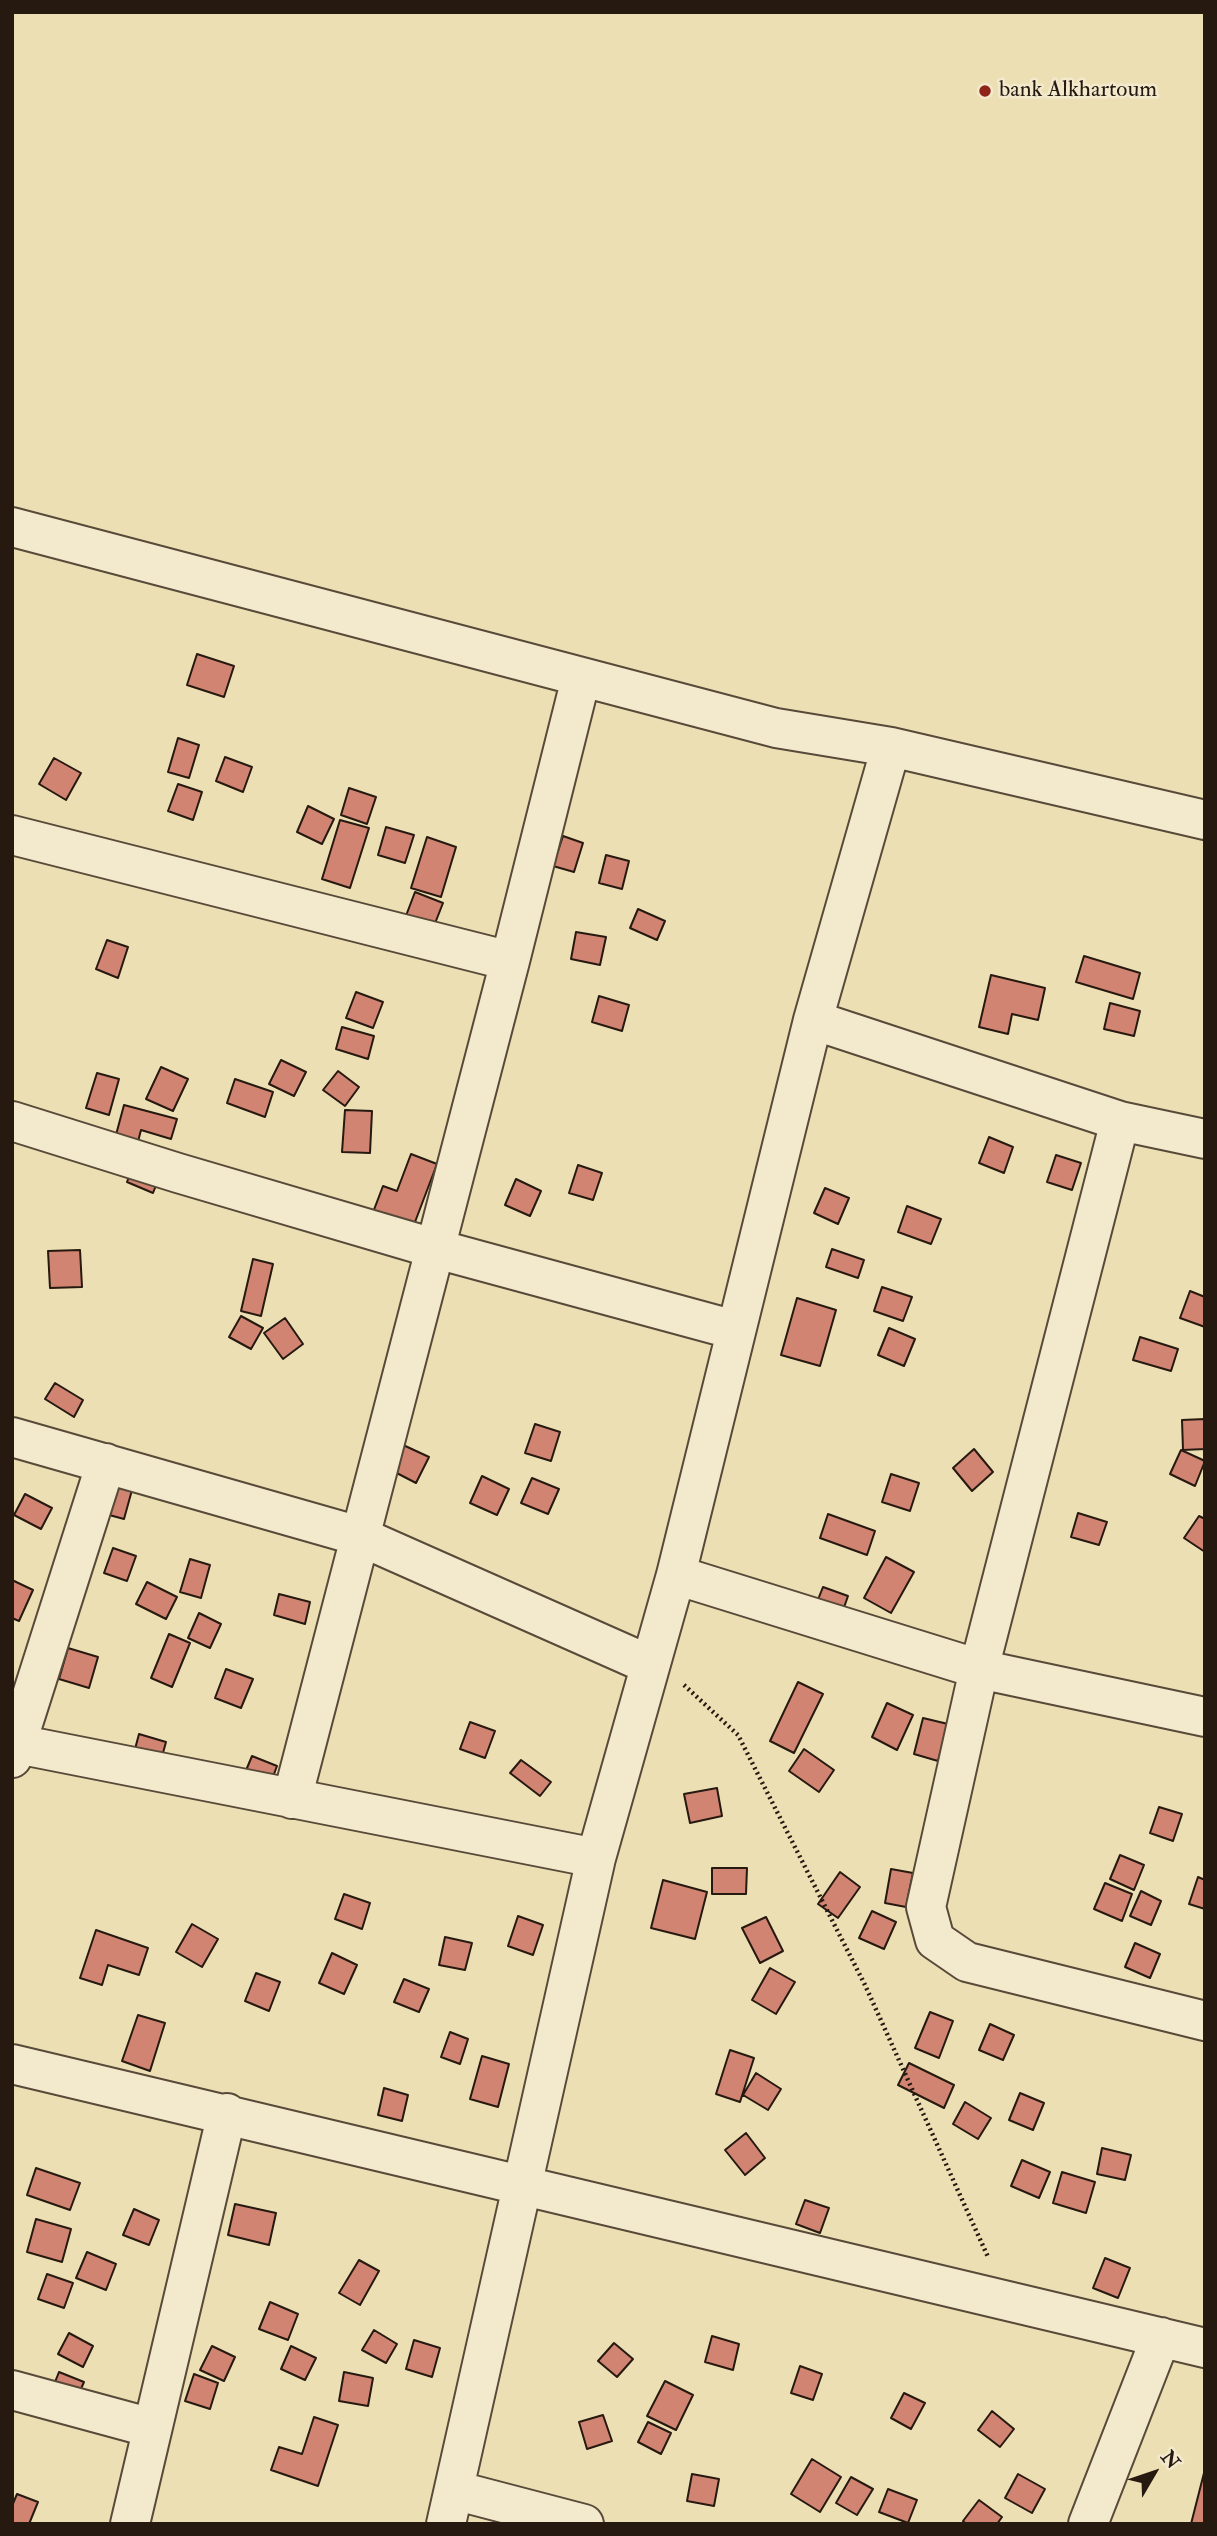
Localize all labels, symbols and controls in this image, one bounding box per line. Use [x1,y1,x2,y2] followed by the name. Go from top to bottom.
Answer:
[999,77,1157,105] place label: bank Alkhartoum
[977,83,993,99] marker: bank Alkhartoum
[1119,2438,1189,2508] north arrow
[1156,2446,1185,2474] text: N

